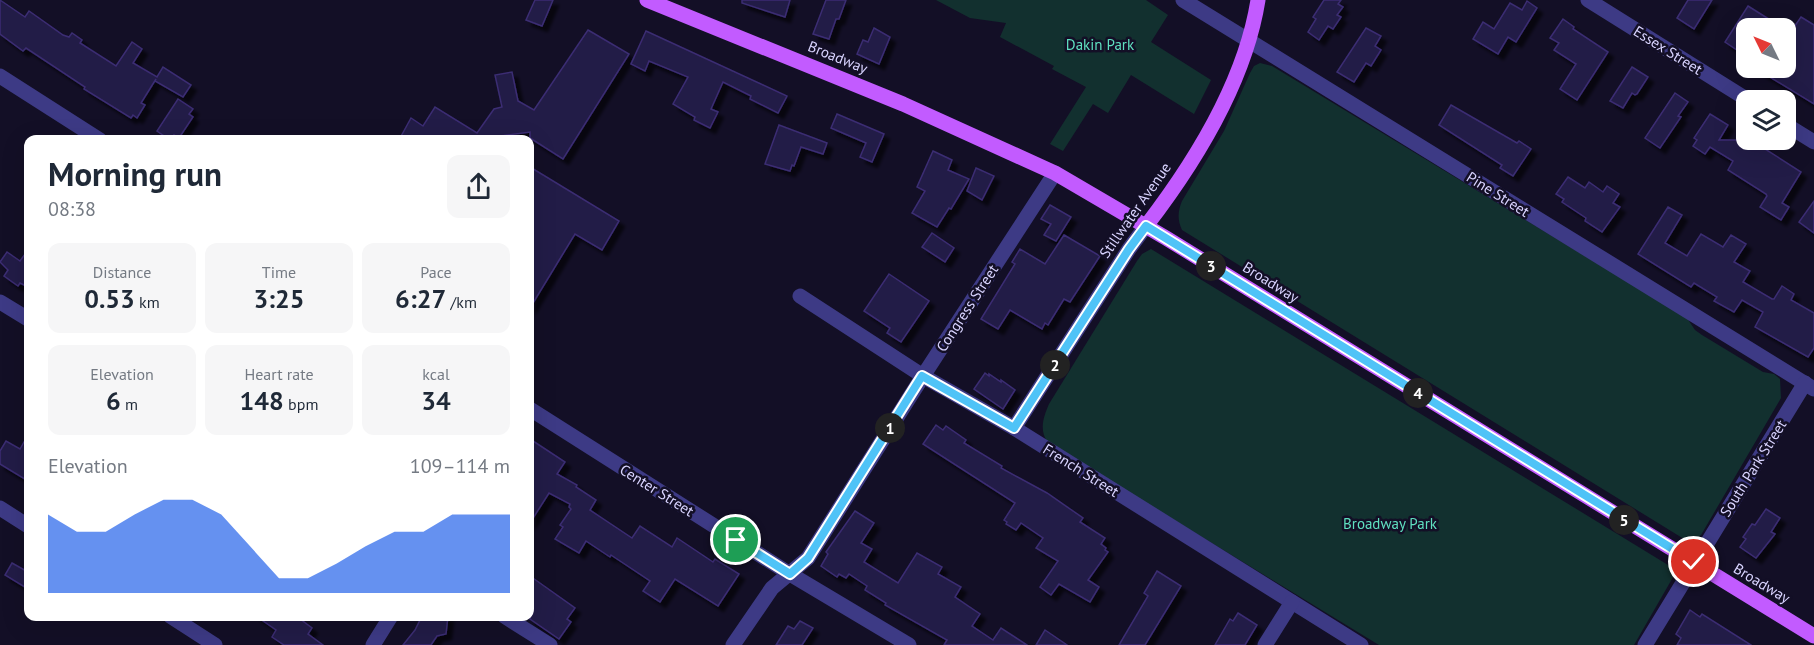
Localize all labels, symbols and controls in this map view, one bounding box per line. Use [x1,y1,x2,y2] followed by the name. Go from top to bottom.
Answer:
[1736,18,1796,78] north arrow
[1736,18,1796,150] map controls
[1630,21,1706,79] street label: Essex Street
[1066,35,1135,54] park label: Dakin Park
[805,36,871,78] street label: Broadway
[1736,90,1796,150] button: layers
[48,152,222,195] text: Morning run
[447,155,510,218] button: share
[1095,159,1175,261] street label: Stillwater Avenue
[1463,167,1533,221] street label: Pine Street
[48,196,96,222] text: 08:38
[1196,251,1226,281] pin: 3
[1206,256,1216,276] text: 3
[1239,257,1303,307] street label: Broadway
[932,261,1002,355] street label: Congress Street
[93,262,151,282] text: Distance
[262,262,296,282] text: Time
[420,262,452,282] text: Pace
[84,282,135,315] text: 0.53
[253,282,305,315] text: 3:25
[395,282,446,315] text: 6:27
[135,292,160,312] text: km
[446,292,477,312] text: /km
[1040,350,1070,380] pin: 2
[1050,355,1060,375] text: 2
[90,364,154,384] text: Elevation
[244,364,314,384] text: Heart rate
[422,364,450,384] text: kcal
[1403,378,1433,408] pin: 4
[1413,383,1423,403] text: 4
[106,384,121,417] text: 6
[240,384,284,417] text: 148
[421,384,451,417] text: 34
[121,394,138,414] text: m
[284,394,318,414] text: bpm
[875,413,905,443] pin: 1
[1716,416,1790,520] street label: South Park Street
[885,418,895,438] text: 1
[1040,439,1122,501] street label: French Street
[48,453,128,479] text: Elevation
[410,453,510,479] text: 109–114 m
[616,460,698,520] street label: Center Street
[1609,505,1639,535] pin: 5
[1619,510,1629,530] text: 5
[710,514,761,565] pin
[1343,514,1438,533] park label: Broadway Park
[719,523,752,556] icon: arrive
[1668,536,1719,587] pin
[1677,545,1710,578] icon: check
[1730,559,1794,607] street label: Broadway

